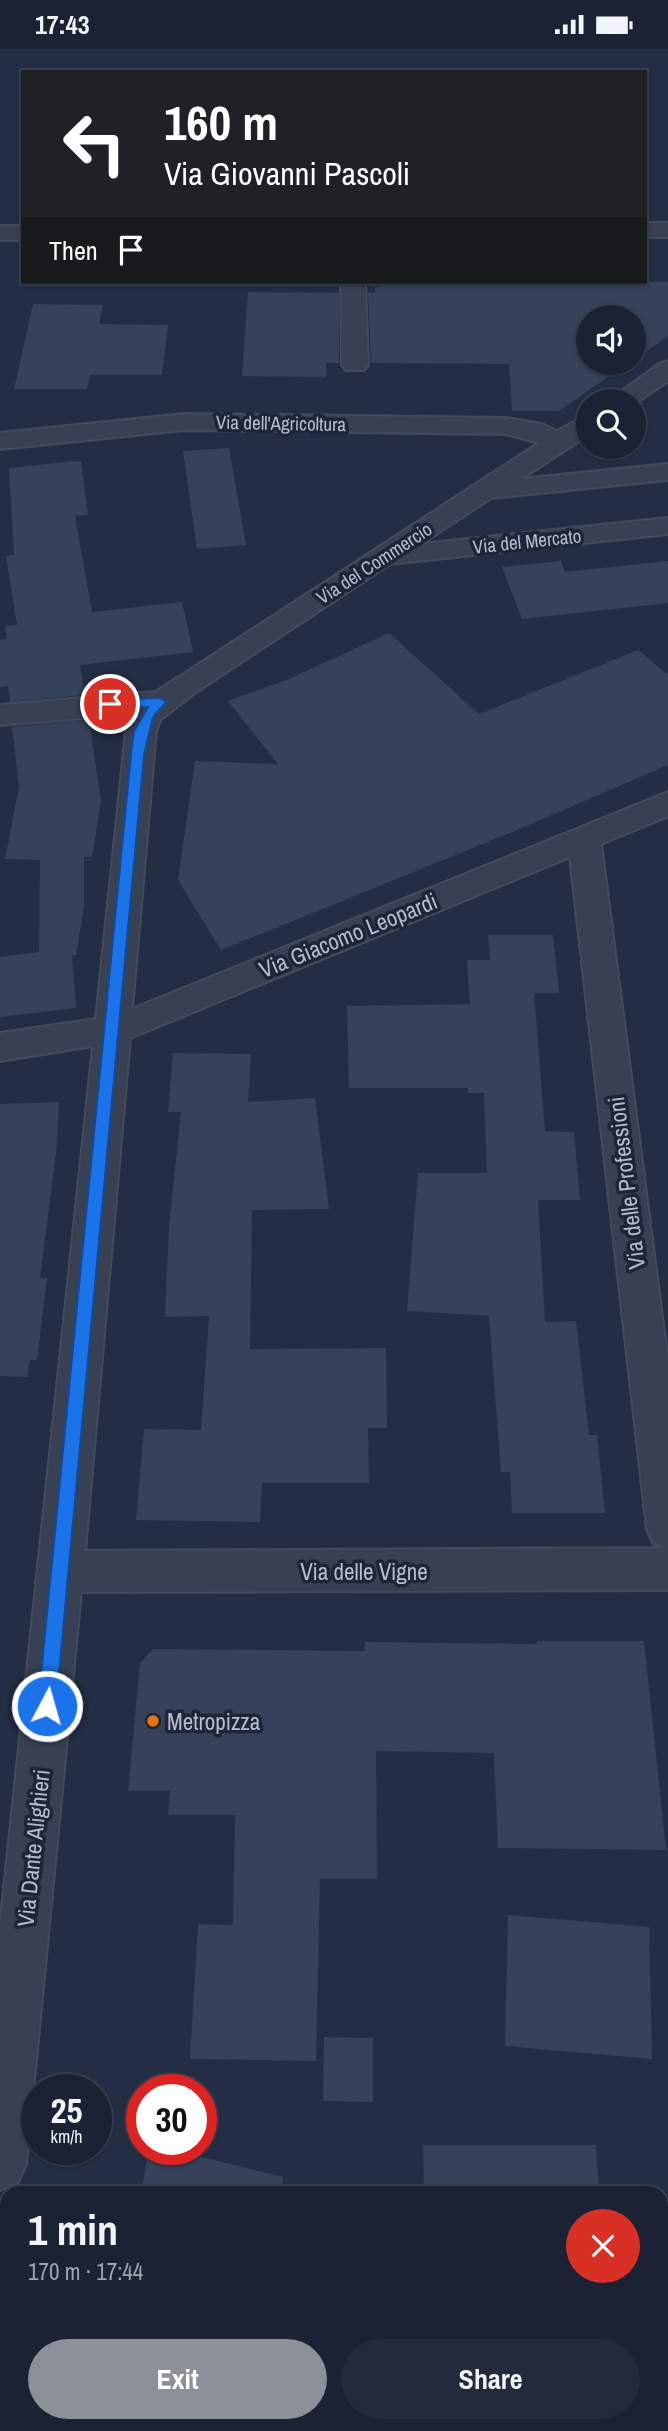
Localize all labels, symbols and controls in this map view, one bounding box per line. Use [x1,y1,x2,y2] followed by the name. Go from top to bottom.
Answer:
[35,7,90,42] text: 17:43
[164,89,278,155] text: 160 m
[49,98,140,189] icon: left
[164,152,410,195] text: Via Giovanni Pascoli
[112,231,150,269] icon: arrive
[49,233,98,268] text: Then
[576,305,646,459] map controls
[576,305,646,375] button: sound
[576,389,646,459] button: search
[216,409,347,437] street label: Via dell'Agricoltura
[311,516,437,610] street label: Via del Commercio
[472,522,582,560] street label: Via del Mercato
[80,674,140,734] pin
[91,685,129,723] icon: arrive
[254,885,442,985] street label: Via Giacomo Leopardi
[600,1095,652,1271] street label: Via delle Professioni
[300,1556,428,1587] street label: Via delle Vigne
[10,1669,84,1743] position arrow
[167,1706,261,1737] place label: Metropizza
[145,1713,161,1729] marker: Metropizza
[9,1768,57,1928] street label: Via Dante Alighieri
[126,2074,217,2165] speed limit sign: 30
[51,2087,82,2134] text: 25
[51,2124,83,2149] text: km/h
[28,2202,118,2258] text: 1 min
[566,2209,640,2283] button: close
[28,2256,143,2287] text: 170 m · 17:44
[28,2339,327,2419] button: Exit
[341,2339,640,2419] button: Share

